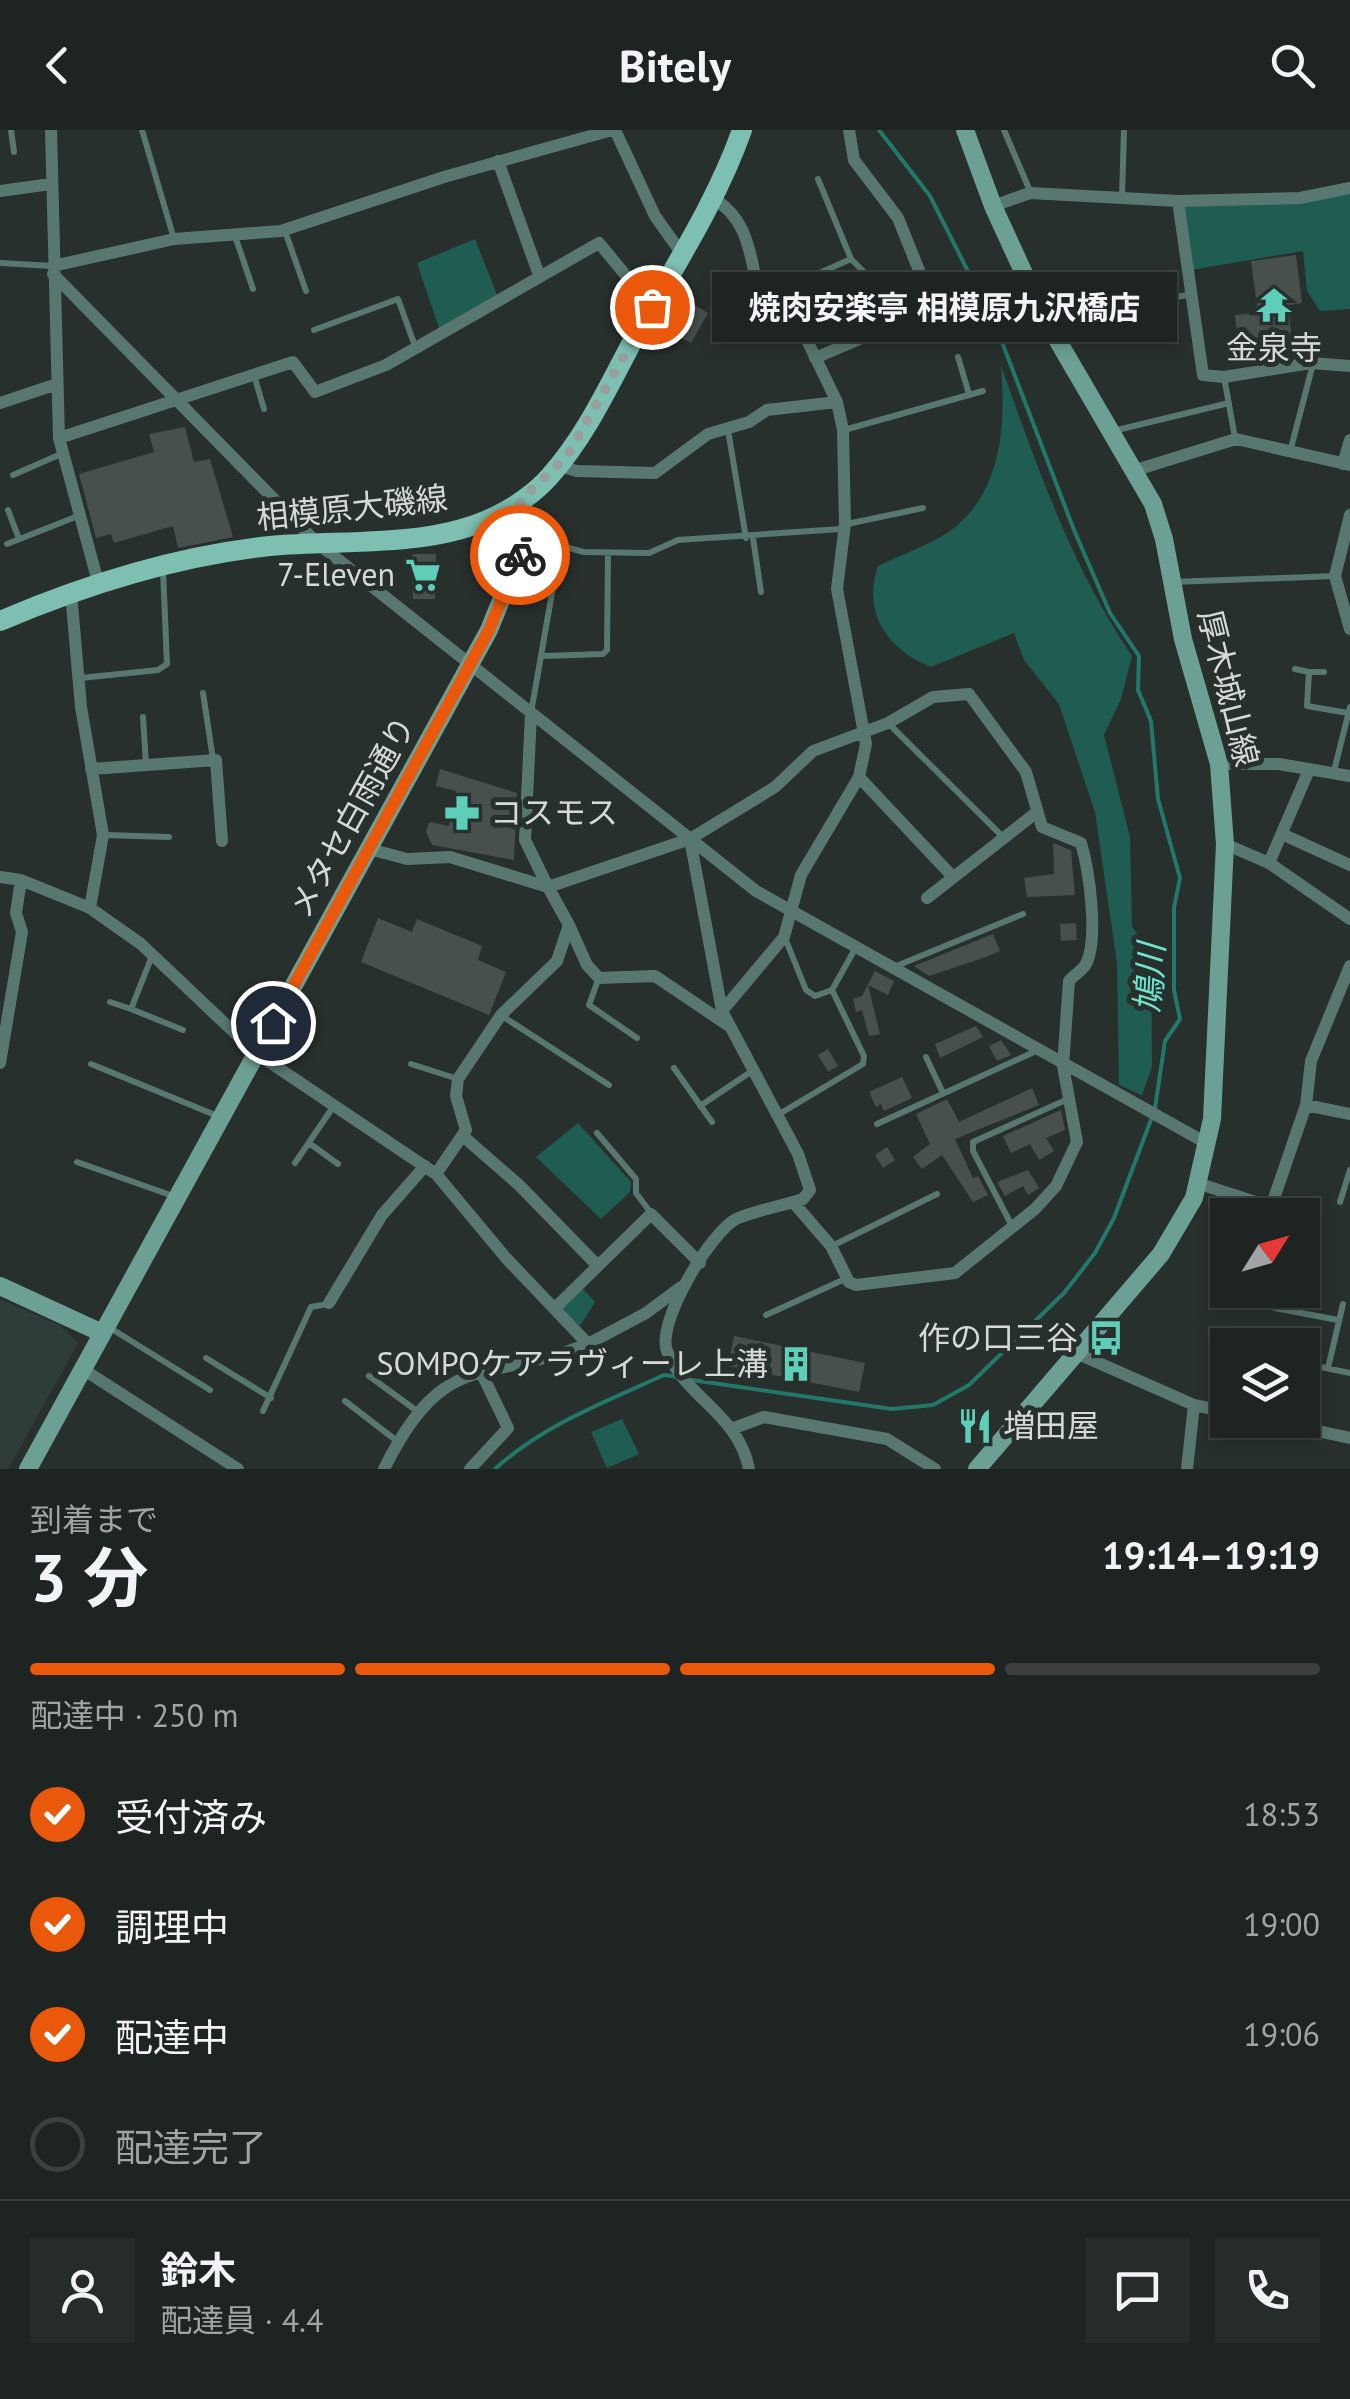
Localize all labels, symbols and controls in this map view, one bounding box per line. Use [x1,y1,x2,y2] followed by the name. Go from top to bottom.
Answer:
[619,36,731,94] text: Bitely
[30,38,85,93] icon: back
[1265,38,1320,93] icon: search
[610,265,695,350] pin
[712,272,1177,342] callout: 焼肉安楽亭 相模原九沢橋店
[625,280,680,335] icon: bag
[748,286,1141,328] text: 焼肉安楽亭 相模原九沢橋店
[1255,286,1293,324] temple icon: 金泉寺
[1226,326,1322,368] place label: 金泉寺
[254,476,450,538] street label: 相模原大磯線
[470,505,570,605] courier
[493,528,548,583] icon: bike
[277,553,395,595] place label: 7-Eleven
[404,556,442,594] supermarket icon: 7-Eleven
[1189,605,1269,770] street label: 厚木城山線
[278,708,424,925] street label: メタセ白雨通り
[490,791,618,833] place label: コスモス
[443,794,481,832] pharmacy icon: コスモス
[1124,938,1174,1014] water label: 鳩川
[231,981,316,1066] pin
[246,996,301,1051] icon: home
[1210,1198,1320,1308] north arrow
[1210,1198,1320,1438] map controls
[918,1316,1078,1358] place label: 作の口三谷
[1087,1319,1125,1357] bus stop icon: 作の口三谷
[1210,1328,1320,1438] button: layers
[377,1342,768,1384] place label: SOMPOケアラヴィーレ上溝
[777,1345,815,1383] building icon: SOMPOケアラヴィーレ上溝
[1003,1404,1099,1446] place label: 増田屋
[956,1407,994,1445] restaurant icon: 増田屋
[30,1498,158,1540] text: 到着まで
[1102,1530,1320,1579] text: 19:14–19:19
[30,1535,148,1619] text: 3 分
[30,1694,238,1736] text: 配達中 · 250 m
[30,1787,85,1842] icon: check
[115,1792,267,1841] text: 受付済み
[1243,1793,1320,1835] text: 18:53
[30,1897,85,1952] icon: check
[115,1902,229,1951] text: 調理中
[1243,1903,1320,1945] text: 19:00
[30,2007,85,2062] icon: check
[115,2012,229,2061] text: 配達中
[1243,2013,1320,2055] text: 19:06
[115,2122,267,2171] text: 配達完了
[30,2238,135,2343] button: person
[1085,2238,1190,2343] button: chat
[1215,2238,1320,2343] button: phone
[160,2245,236,2294] text: 鈴木
[160,2299,323,2341] text: 配達員 · 4.4

